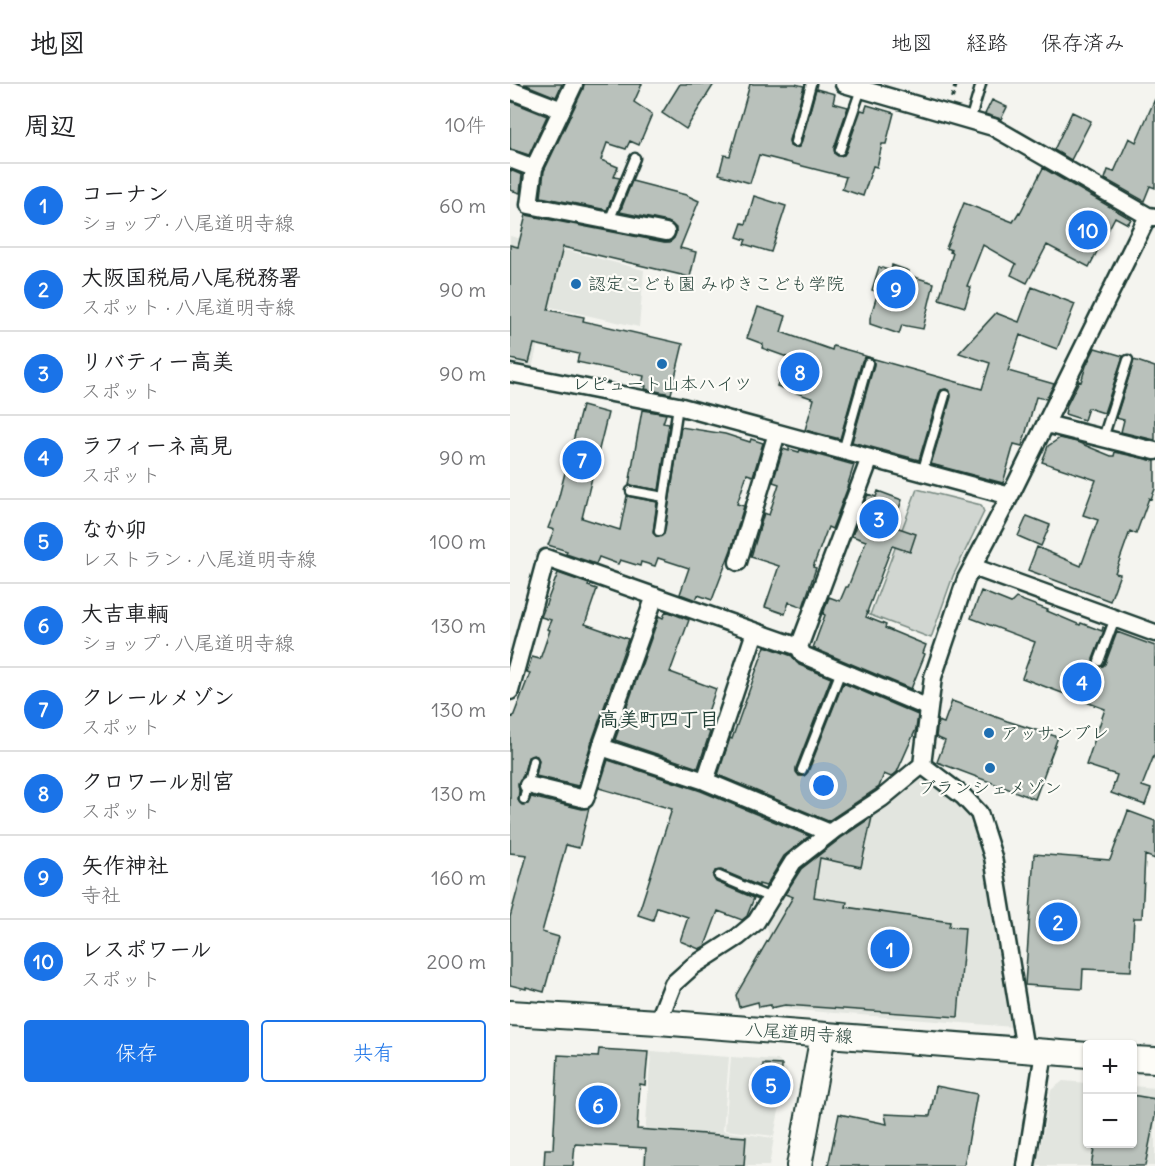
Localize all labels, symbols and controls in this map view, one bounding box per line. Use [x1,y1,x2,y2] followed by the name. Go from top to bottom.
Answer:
[30,25,86,61] text: 地図
[891,29,933,56] text: 地図
[966,29,1008,56] text: 経路
[1041,29,1125,56] text: 保存済み
[24,109,76,142] text: 周辺
[445,112,486,137] text: 10件
[81,179,169,207] text: コーナン
[40,193,47,218] text: 1
[439,193,486,218] text: 60 m
[1068,208,1108,252] pin: 10
[81,210,294,235] text: ショップ · 八尾道明寺線
[81,263,301,291] text: 大阪国税局八尾税務署
[876,266,916,312] pin: 9
[588,272,844,295] place label: 認定こども園 みゆきこども学院
[38,277,49,302] text: 2
[439,277,486,302] text: 90 m
[569,277,583,291] marker: 認定こども園 みゆきこども学院
[81,294,295,319] text: スポット · 八尾道明寺線
[81,347,234,375] text: リバティー高美
[780,350,820,394] pin: 8
[655,357,669,371] marker: レピュート山本ハイツ
[38,361,49,386] text: 3
[439,361,486,386] text: 90 m
[572,372,752,395] place label: レピュート山本ハイツ
[81,378,161,403] text: スポット
[81,431,232,459] text: ラフィーネ高見
[562,438,602,482] pin: 7
[38,445,49,470] text: 4
[439,445,486,470] text: 90 m
[81,462,161,487] text: スポット
[860,496,898,542] pin: 3
[81,515,147,543] text: なか卯
[38,529,49,554] text: 5
[429,529,486,554] text: 100 m
[81,546,317,571] text: レストラン · 八尾道明寺線
[81,599,169,627] text: 大吉車輌
[38,613,49,638] text: 6
[431,613,486,638] text: 130 m
[81,630,294,655] text: ショップ · 八尾道明寺線
[1062,660,1102,704] pin: 4
[81,683,235,711] text: クレールメゾン
[39,697,48,722] text: 7
[431,697,486,722] text: 130 m
[599,706,719,731] district label: 高美町四丁目
[81,714,161,739] text: スポット
[1001,721,1109,744] place label: アッサンブレ
[982,726,996,740] marker: アッサンブレ
[983,761,997,775] marker: ブランシェメゾン
[81,767,234,795] text: クロワール別宮
[809,771,838,800] your location
[918,776,1062,799] place label: ブランシェメゾン
[38,781,49,806] text: 8
[431,781,486,806] text: 130 m
[81,798,161,823] text: スポット
[81,851,169,879] text: 矢作神社
[38,865,49,890] text: 9
[431,865,486,890] text: 160 m
[81,882,121,907] text: 寺社
[1038,900,1078,944] pin: 2
[870,926,910,972] pin: 1
[81,935,212,963] text: レスポワール
[33,949,54,974] text: 10
[426,949,486,974] text: 200 m
[81,966,161,991] text: スポット
[744,1017,854,1048] street label: 八尾道明寺線
[24,1020,249,1082] button: 保存
[261,1020,486,1082] button: 共有
[1083,1040,1137,1148] map controls
[1083,1040,1137,1094] button: +
[752,1062,790,1108] pin: 5
[578,1082,617,1128] pin: 6
[1083,1094,1137,1148] button: −

